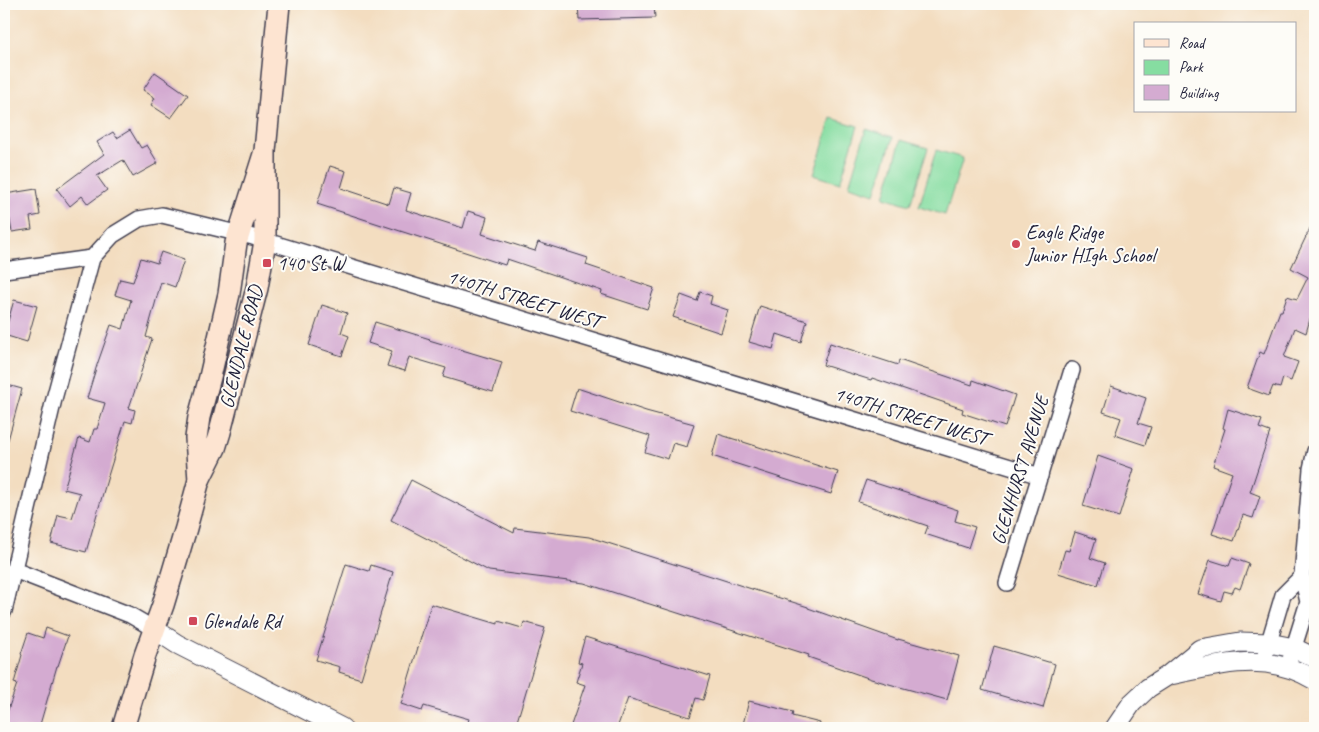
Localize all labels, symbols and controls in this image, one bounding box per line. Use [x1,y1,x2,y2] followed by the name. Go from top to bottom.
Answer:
[1134,22,1296,112] legend
[1179,34,1206,53] text: Road
[1179,58,1204,77] text: Park
[1179,84,1219,103] text: Building
[1025,220,1158,268] place label: Eagle Ridge Junior HIgh School
[1010,238,1022,250] marker: Eagle Ridge Junior HIgh School
[277,251,347,276] place label: 140 St W
[261,257,273,269] marker: 140 St W
[444,264,608,336] street label: 140TH STREET WEST
[214,282,269,411] street label: GLENDALE ROAD
[831,381,995,453] street label: 140TH STREET WEST
[985,389,1055,548] street label: GLENHURST AVENUE
[203,609,284,634] place label: Glendale Rd
[187,615,199,627] marker: Glendale Rd

